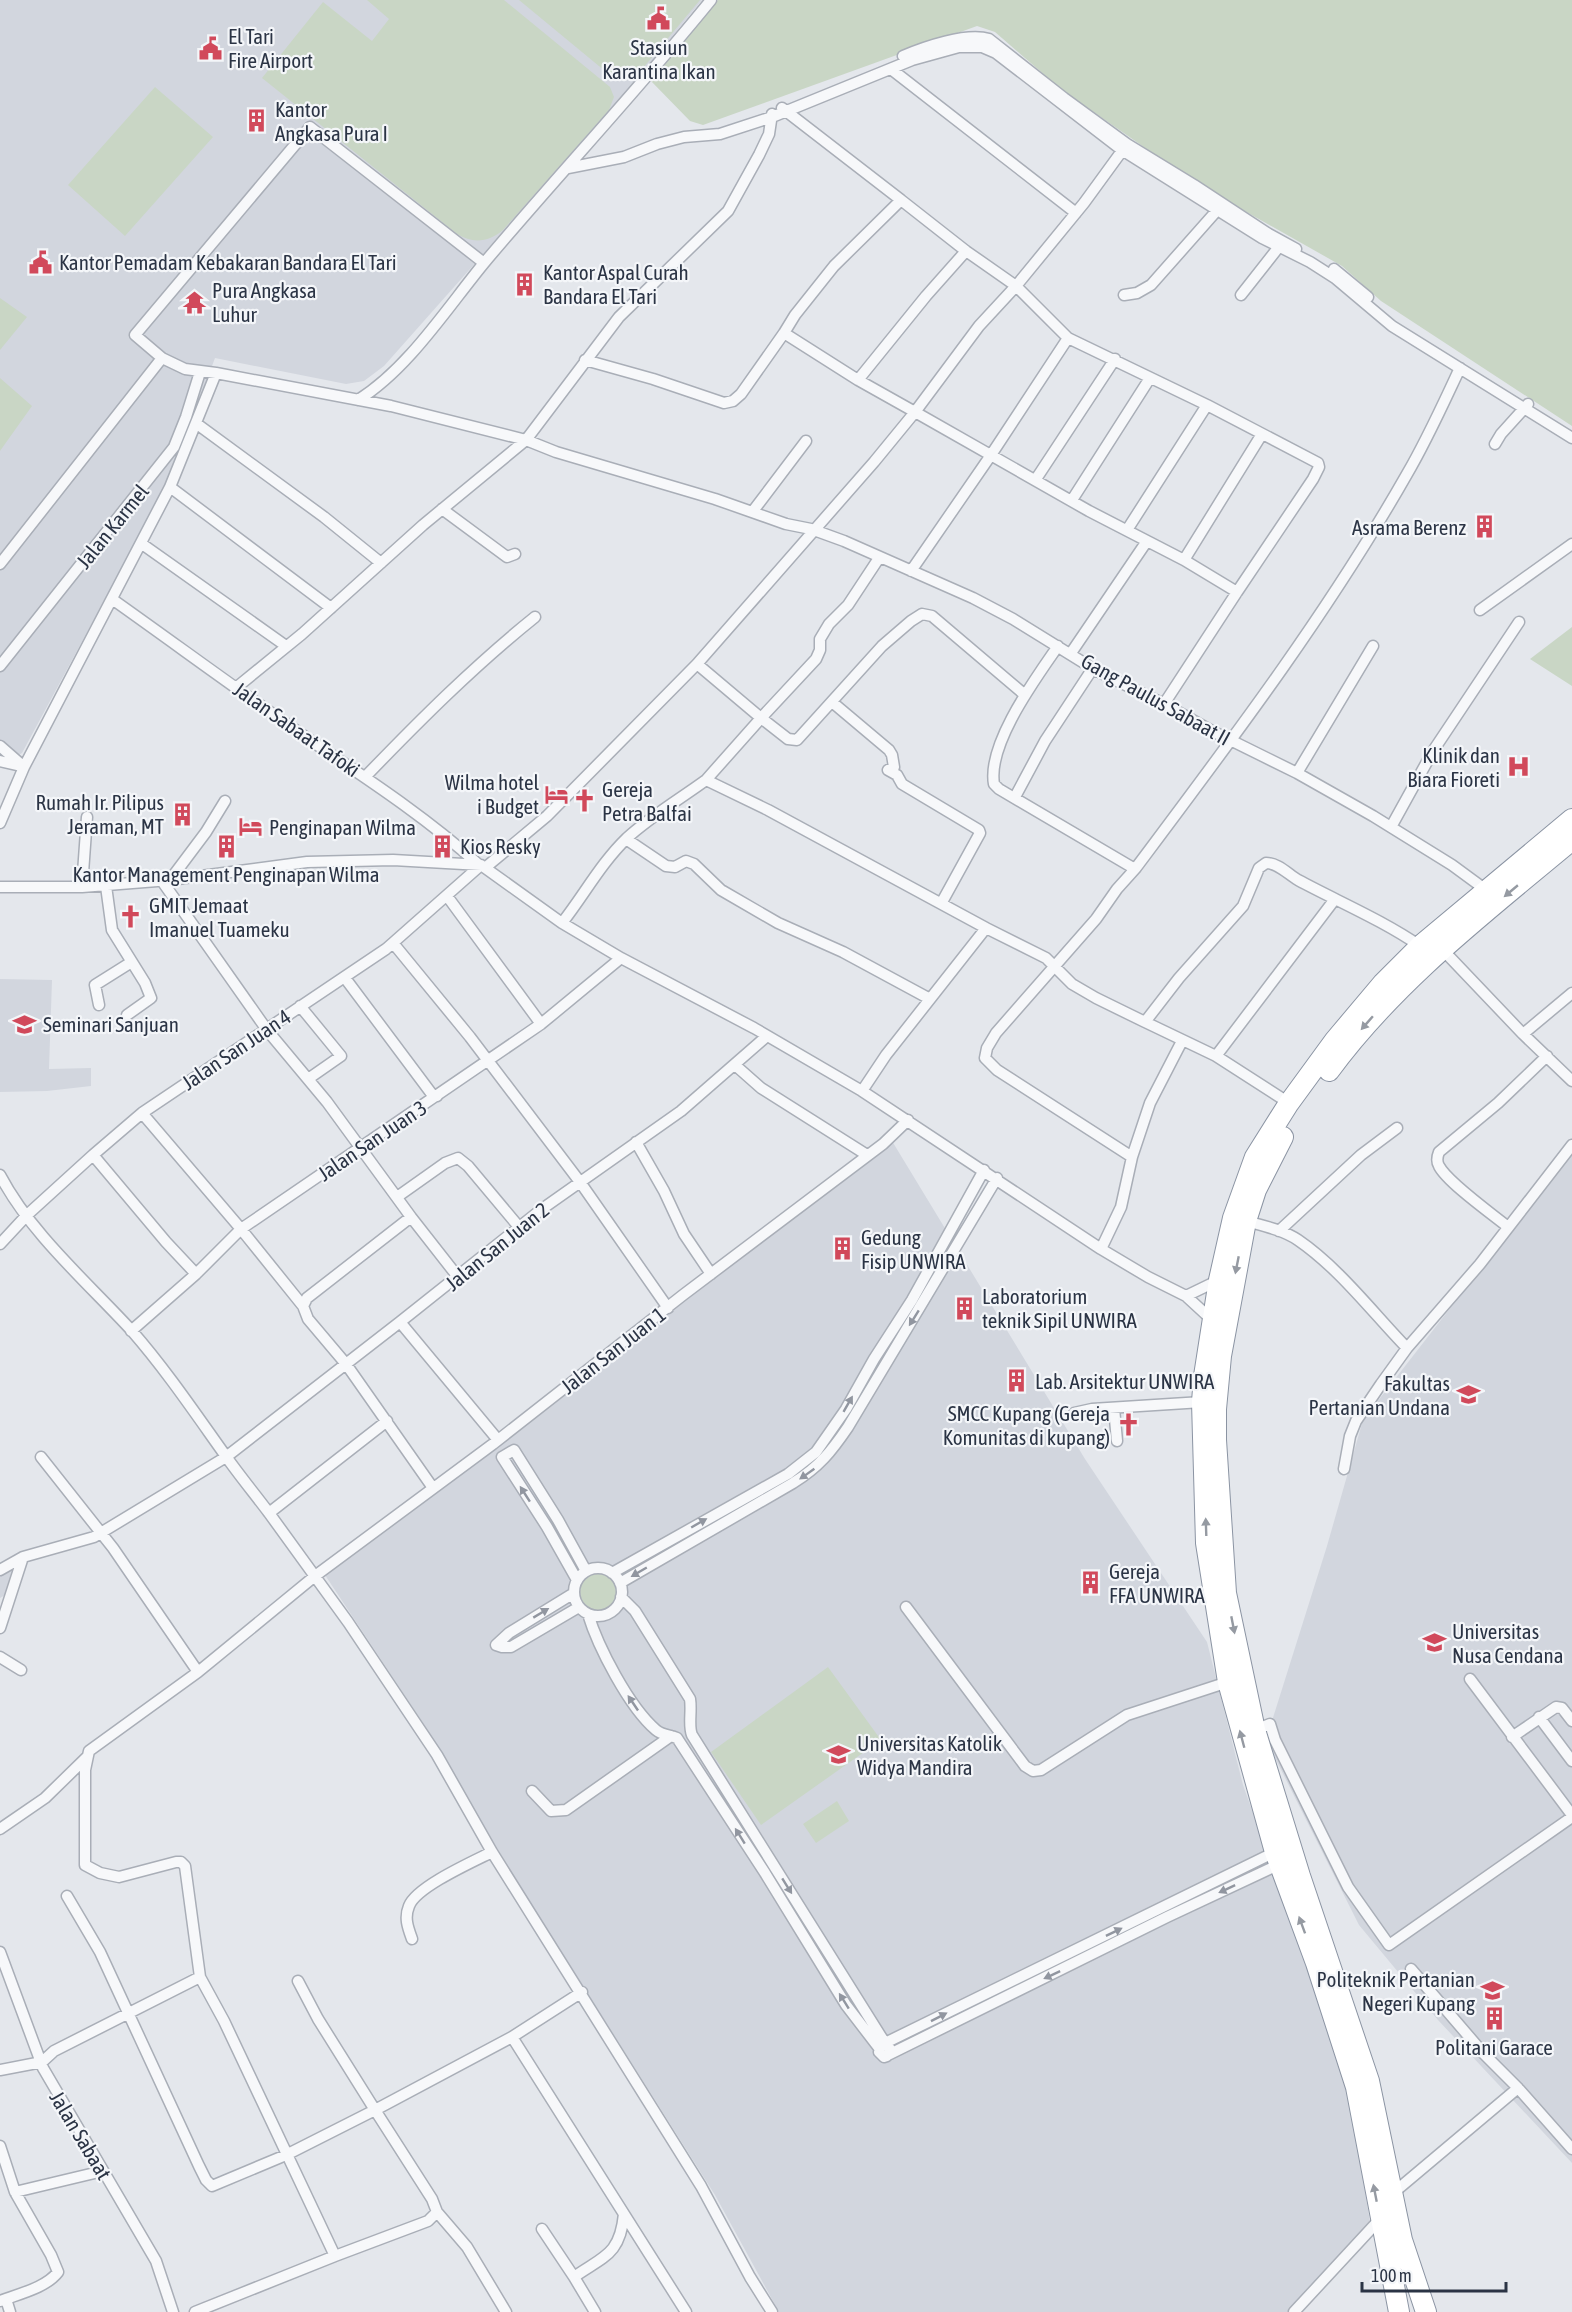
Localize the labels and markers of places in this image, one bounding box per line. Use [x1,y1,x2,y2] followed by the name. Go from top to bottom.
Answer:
[646,6,672,32] public building icon: Stasiun Karantina Ikan
[228,24,313,72] place label: El Tari Fire Airport
[197,35,223,61] public building icon: El Tari Fire Airport
[602,35,716,83] place label: Stasiun Karantina Ikan
[275,97,388,145] place label: Kantor Angkasa Pura I
[244,108,270,134] building icon: Kantor Angkasa Pura I
[28,249,54,275] public building icon: Kantor Pemadam Kebakaran Bandara El Tari
[59,250,397,274] place label: Kantor Pemadam Kebakaran Bandara El Tari
[543,260,689,308] place label: Kantor Aspal Curah Bandara El Tari
[512,271,538,297] building icon: Kantor Aspal Curah Bandara El Tari
[212,278,317,326] place label: Pura Angkasa Luhur
[181,289,207,315] temple icon: Pura Angkasa Luhur
[1471,514,1497,540] building icon: Asrama Berenz
[1352,515,1466,539] place label: Asrama Berenz
[1407,743,1500,791] place label: Klinik dan Biara Fioreti
[1505,754,1531,780] hospital icon: Klinik dan Biara Fioreti
[445,770,539,818] place label: Wilma hotel i Budget
[602,777,692,825] place label: Gereja Petra Balfai
[544,781,570,807] hotel icon: Wilma hotel i Budget
[571,788,597,814] church icon: Gereja Petra Balfai
[35,790,164,838] place label: Rumah Ir. Pilipus Jeraman, MT
[169,801,195,827] building icon: Rumah Ir. Pilipus Jeraman, MT
[238,814,264,840] hotel icon: Penginapan Wilma
[269,815,416,839] place label: Penginapan Wilma
[213,833,239,859] building icon: Kantor Management Penginapan Wilma
[429,833,455,859] building icon: Kios Resky
[460,834,541,858] place label: Kios Resky
[72,862,380,886] place label: Kantor Management Penginapan Wilma
[149,893,290,941] place label: GMIT Jemaat Imanuel Tuameku
[118,904,144,930] church icon: GMIT Jemaat Imanuel Tuameku
[12,1011,38,1037] school or university icon: Seminari Sanjuan
[43,1012,179,1036] place label: Seminari Sanjuan
[861,1225,966,1273] place label: Gedung Fisip UNWIRA
[830,1236,856,1262] building icon: Gedung Fisip UNWIRA
[982,1284,1137,1332] place label: Laboratorium teknik Sipil UNWIRA
[951,1295,977,1321] building icon: Laboratorium teknik Sipil UNWIRA
[1004,1368,1030,1394] building icon: Lab. Arsitektur UNWIRA
[1035,1369,1215,1393] place label: Lab. Arsitektur UNWIRA
[1309,1371,1450,1419] place label: Fakultas Pertanian Undana
[1455,1382,1481,1408] school or university icon: Fakultas Pertanian Undana
[943,1401,1110,1449] place label: SMCC Kupang (Gereja Komunitas di kupang)
[1115,1412,1141,1438] church icon: SMCC Kupang (Gereja Komunitas di kupang)
[1109,1559,1206,1607] place label: Gereja FFA UNWIRA
[1078,1570,1104,1596] building icon: Gereja FFA UNWIRA
[1452,1619,1563,1667] place label: Universitas Nusa Cendana
[1421,1630,1447,1656] school or university icon: Universitas Nusa Cendana
[857,1731,1002,1779] place label: Universitas Katolik Widya Mandira
[826,1742,852,1768] school or university icon: Universitas Katolik Widya Mandira
[1317,1967,1475,2015] place label: Politeknik Pertanian Negeri Kupang
[1480,1978,1506,2004] school or university icon: Politeknik Pertanian Negeri Kupang
[1481,2006,1507,2032] building icon: Politani Garace
[1435,2035,1553,2059] place label: Politani Garace

